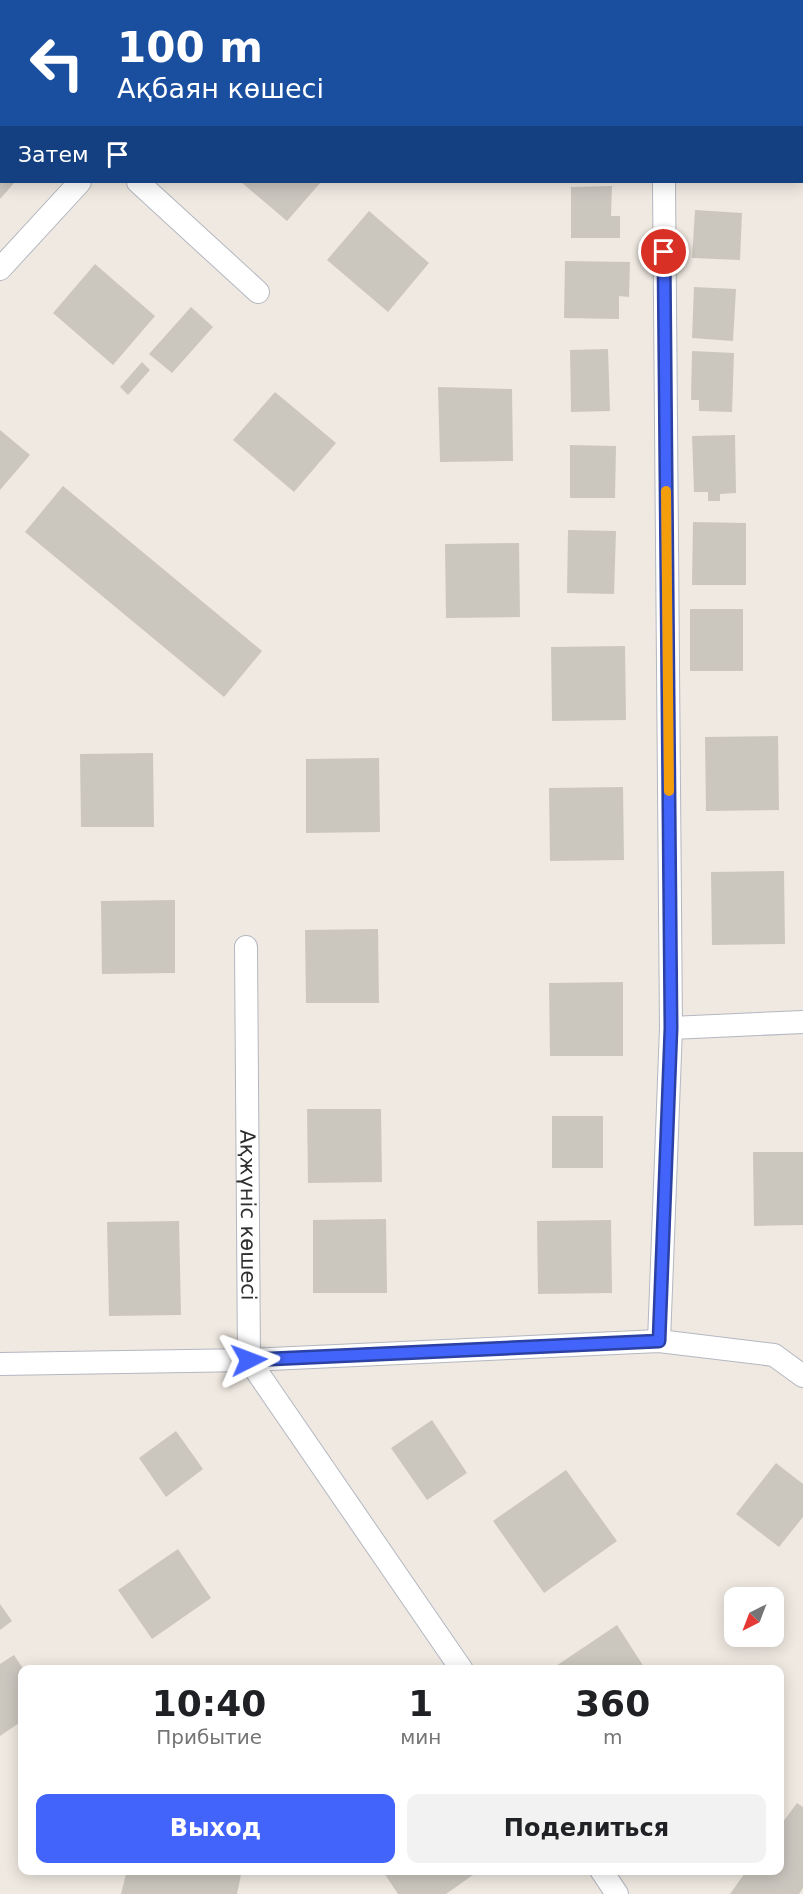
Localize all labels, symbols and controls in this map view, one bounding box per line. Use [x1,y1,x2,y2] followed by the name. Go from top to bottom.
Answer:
[117,23,263,72] text: 100 m
[18,24,96,102] icon: left
[117,73,324,104] text: Ақбаян көшесі
[101,138,134,171] icon: arrive
[18,142,89,167] text: Затем
[638,226,689,277] pin
[647,235,680,268] icon: arrive
[235,1129,261,1301] street label: Ақжүніс көшесі
[217,1328,281,1392] position arrow
[724,1587,784,1647] north arrow
[724,1587,784,1647] map controls
[152,1683,266,1724] text: 10:40
[408,1683,433,1724] text: 1
[575,1683,650,1724] text: 360
[156,1725,262,1749] text: Прибытие
[400,1725,441,1749] text: мин
[603,1725,622,1749] text: m
[36,1794,395,1863] button: Выход
[407,1794,766,1863] button: Поделиться

